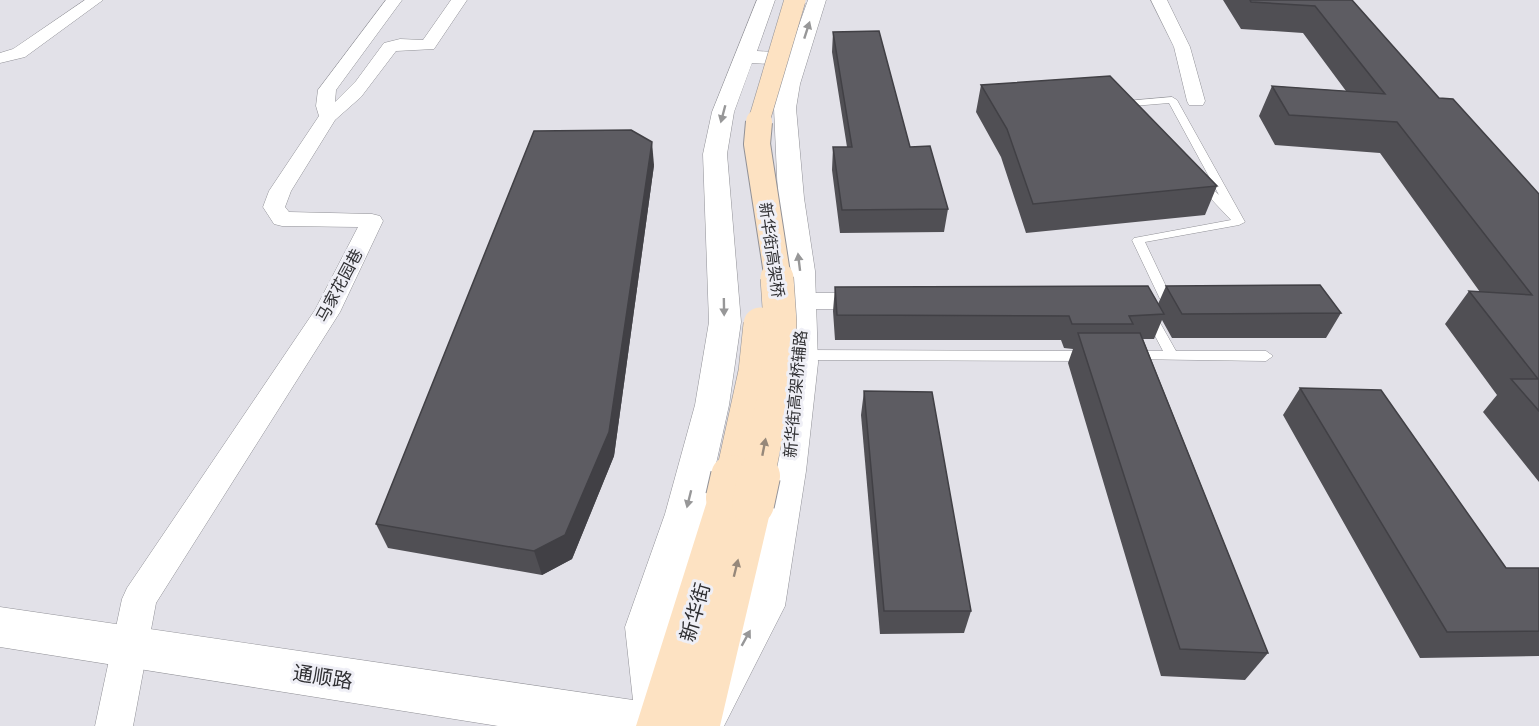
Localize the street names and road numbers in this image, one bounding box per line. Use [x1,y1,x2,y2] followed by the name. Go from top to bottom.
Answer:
[755,201,789,299] street label: 新华街高架桥
[311,245,367,325] street label: 马家花园巷
[779,329,811,459] street label: 新华街高架桥辅路
[674,580,714,644] street label: 新华街
[291,659,355,693] street label: 通顺路

